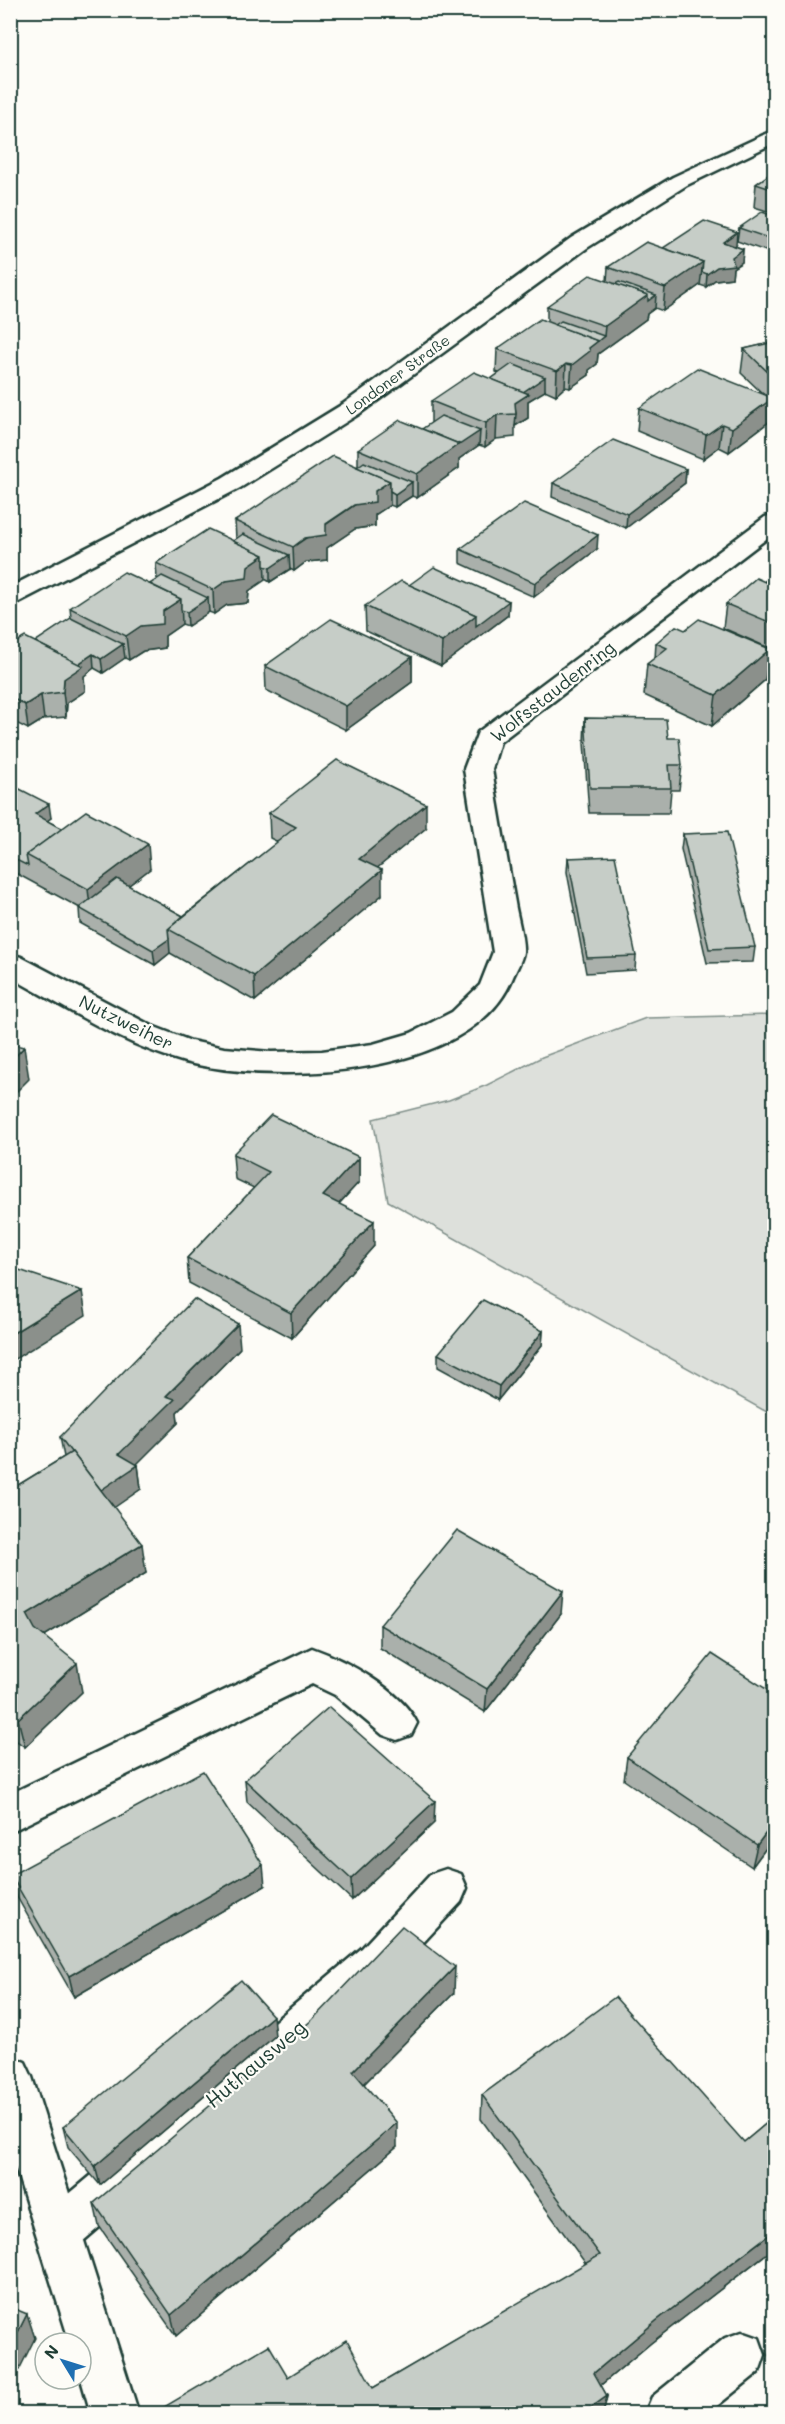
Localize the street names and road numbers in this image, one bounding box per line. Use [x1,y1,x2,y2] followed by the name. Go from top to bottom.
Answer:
[341,330,454,419] street label: Londoner Straße
[485,635,620,747] street label: Wolfsstaudenring
[75,989,178,1055] street label: Nutzweiher
[199,2013,311,2113] street label: Huthausweg

